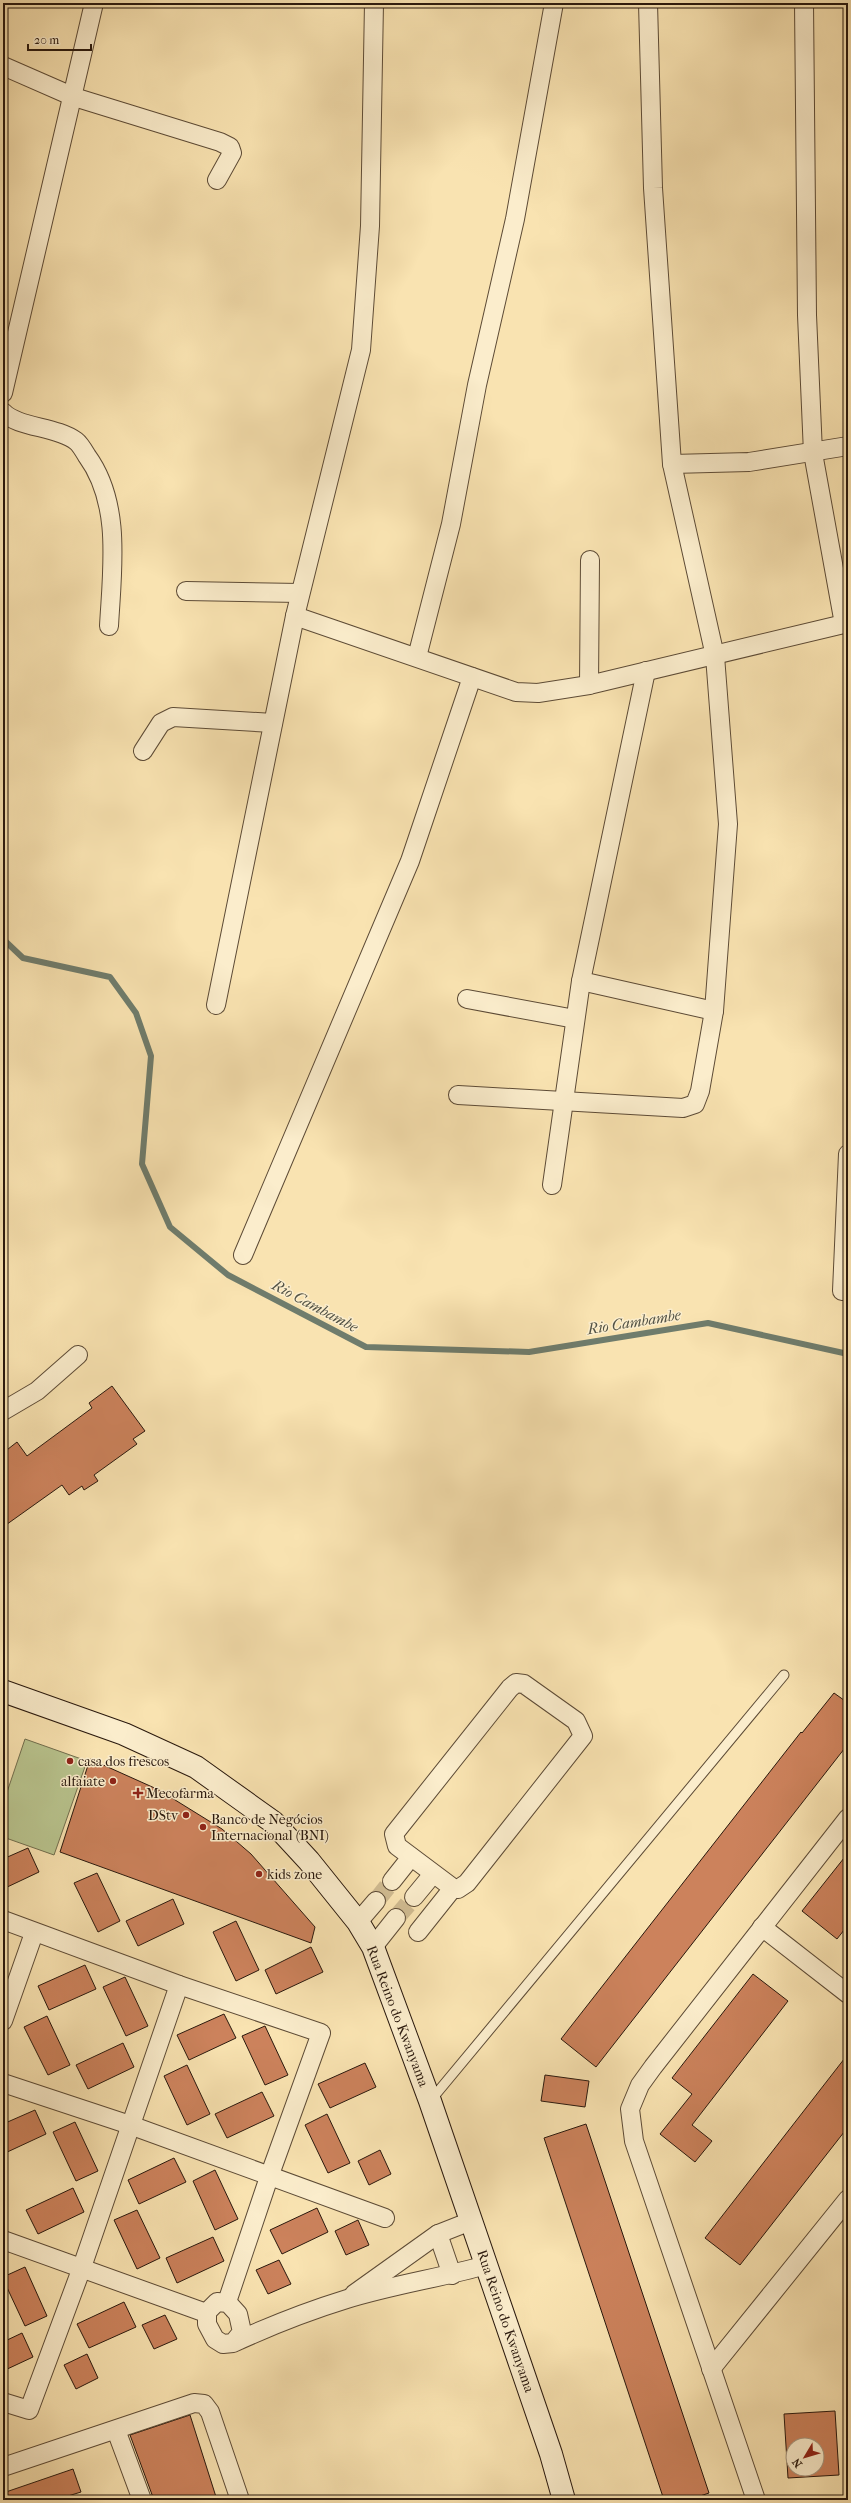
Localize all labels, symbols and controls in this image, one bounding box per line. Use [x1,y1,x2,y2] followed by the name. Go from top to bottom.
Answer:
[28,26,91,52] scale bar
[34,33,59,47] text: 20 m
[268,1275,362,1337] water label: Rio Cambambe
[585,1306,683,1338] water label: Rio Cambambe
[78,1753,169,1770] place label: casa dos frescos
[65,1756,75,1766] marker: casa dos frescos
[61,1773,105,1790] place label: alfaiate
[108,1776,118,1786] marker: alfaiate
[146,1785,214,1802] place label: Mecofarma
[133,1788,143,1798] marker: Mecofarma
[148,1807,179,1824] place label: DStv
[181,1810,191,1820] marker: DStv
[211,1811,329,1844] place label: Banco de Negócios Internacional (BNI)
[198,1822,208,1832] marker: Banco de Negócios Internacional (BNI)
[267,1866,322,1883] place label: kids zone
[254,1869,264,1879] marker: kids zone
[363,1943,433,2090] street label: Rua Reino do Kwanyama
[473,2248,538,2395] street label: Rua Reino do Kwanyama
[785,2437,825,2477] north arrow
[789,2455,805,2470] text: N

